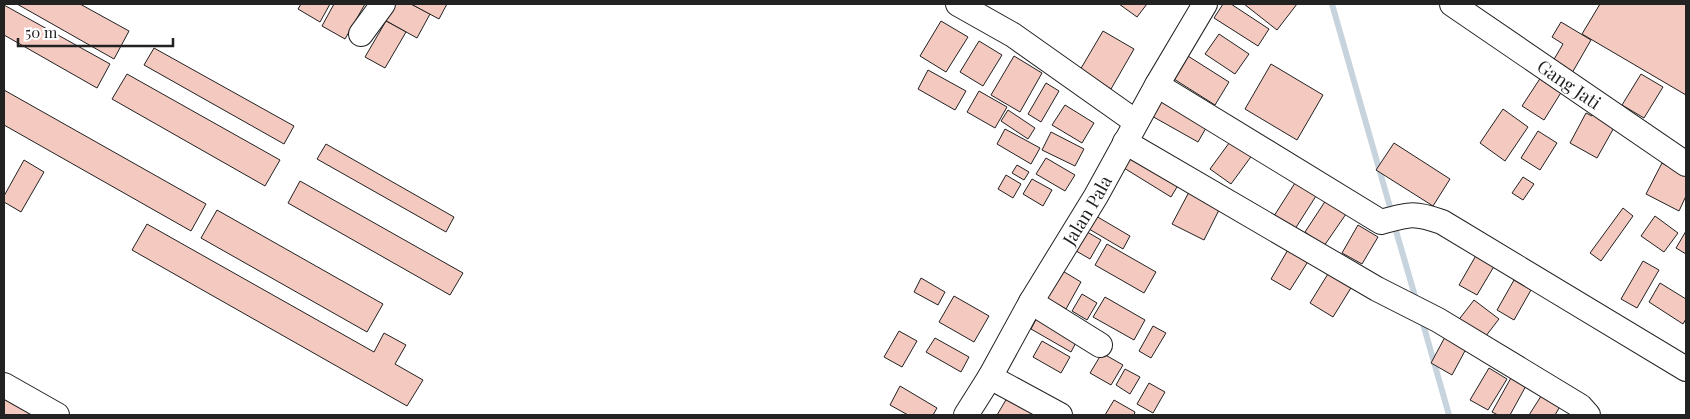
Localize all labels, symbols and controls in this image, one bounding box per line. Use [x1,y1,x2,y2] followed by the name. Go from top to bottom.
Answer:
[18,15,172,47] scale bar
[25,22,58,42] text: 50 m
[1533,54,1606,114] street label: Gang Jati
[1056,171,1117,250] street label: Jalan Pala

